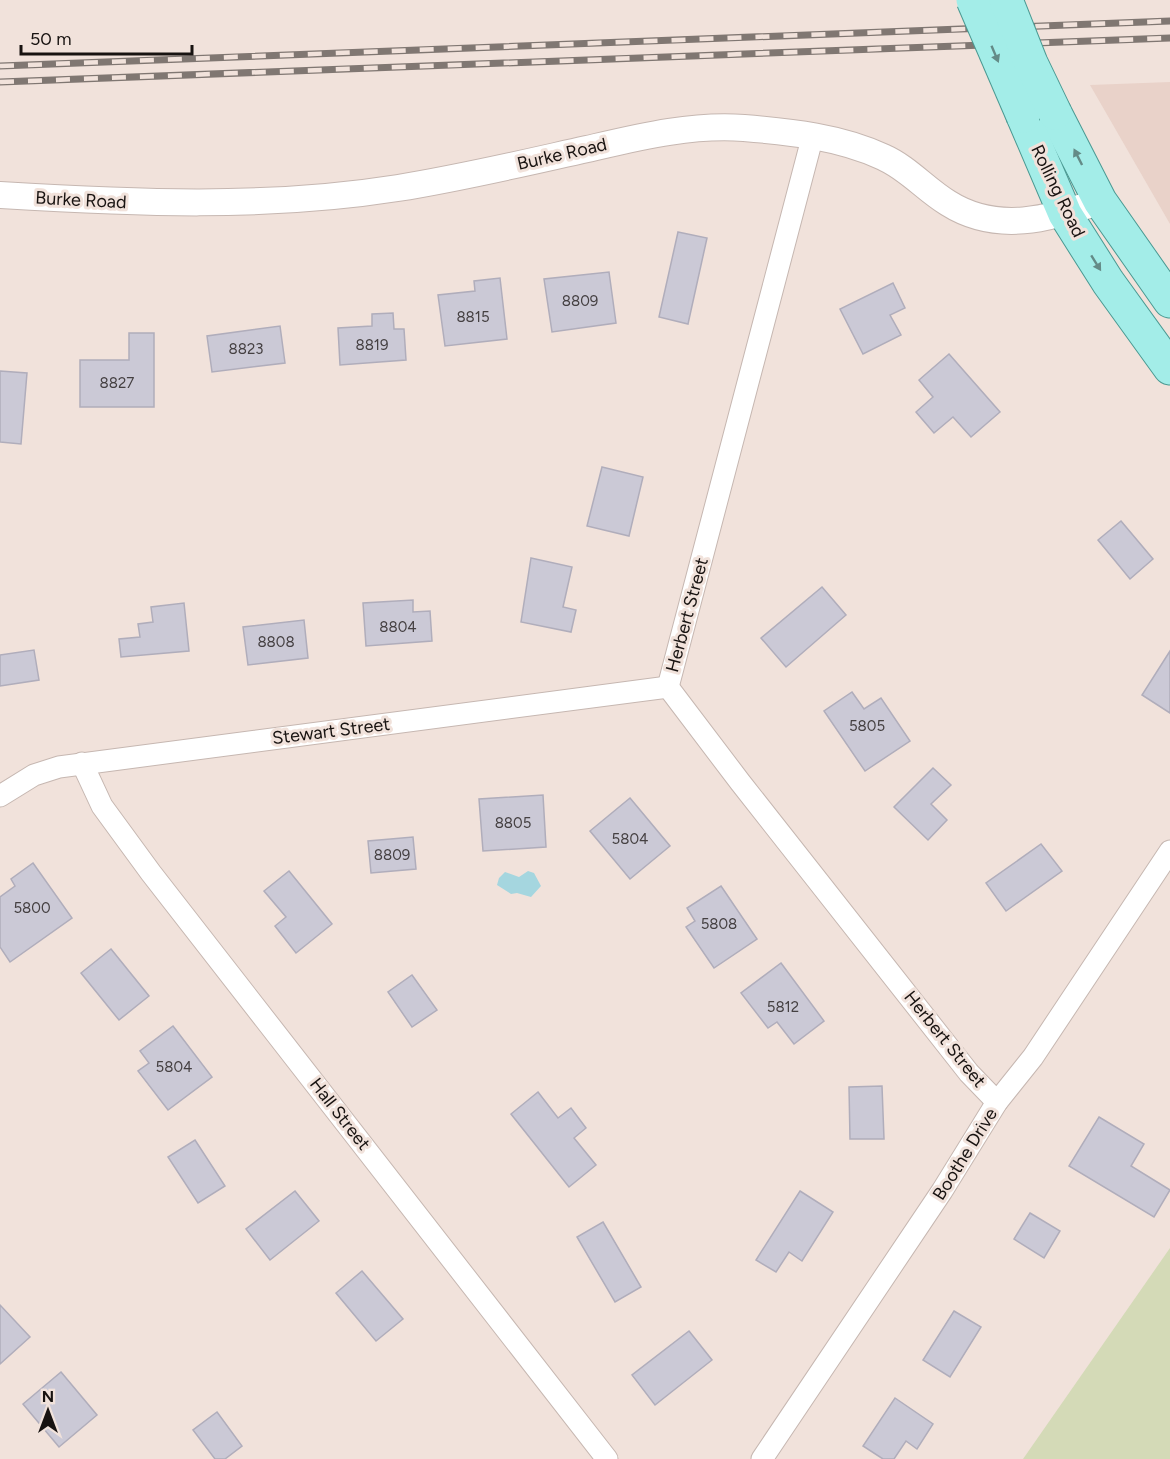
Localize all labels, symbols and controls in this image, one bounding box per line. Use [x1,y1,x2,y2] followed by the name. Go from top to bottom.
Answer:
[21,18,192,56] scale bar
[30,28,72,50] text: 50 m
[991,45,1000,63] one-way arrow
[515,133,609,175] street label: Burke Road
[1026,141,1090,241] street label: Rolling Road
[1073,148,1083,166] one-way arrow
[35,187,127,213] street label: Burke Road
[1091,255,1102,271] one-way arrow
[562,292,598,310] house number: 8809
[456,308,490,326] house number: 8815
[355,336,389,354] house number: 8819
[229,340,263,358] house number: 8823
[100,374,134,392] house number: 8827
[661,555,713,675] street label: Herbert Street
[379,618,417,636] house number: 8804
[257,633,295,651] house number: 8808
[271,713,391,749] street label: Stewart Street
[849,717,885,735] house number: 5805
[495,814,531,832] house number: 8805
[612,830,648,848] house number: 5804
[374,846,410,864] house number: 8809
[13,899,51,917] house number: 5800
[701,915,737,933] house number: 5808
[899,986,991,1092] street label: Herbert Street
[767,998,799,1016] house number: 5812
[156,1058,192,1076] house number: 5804
[305,1074,375,1155] street label: Hall Street
[928,1104,1002,1204] street label: Boothe Drive
[18,1381,78,1441] north arrow
[42,1387,54,1406] text: N

